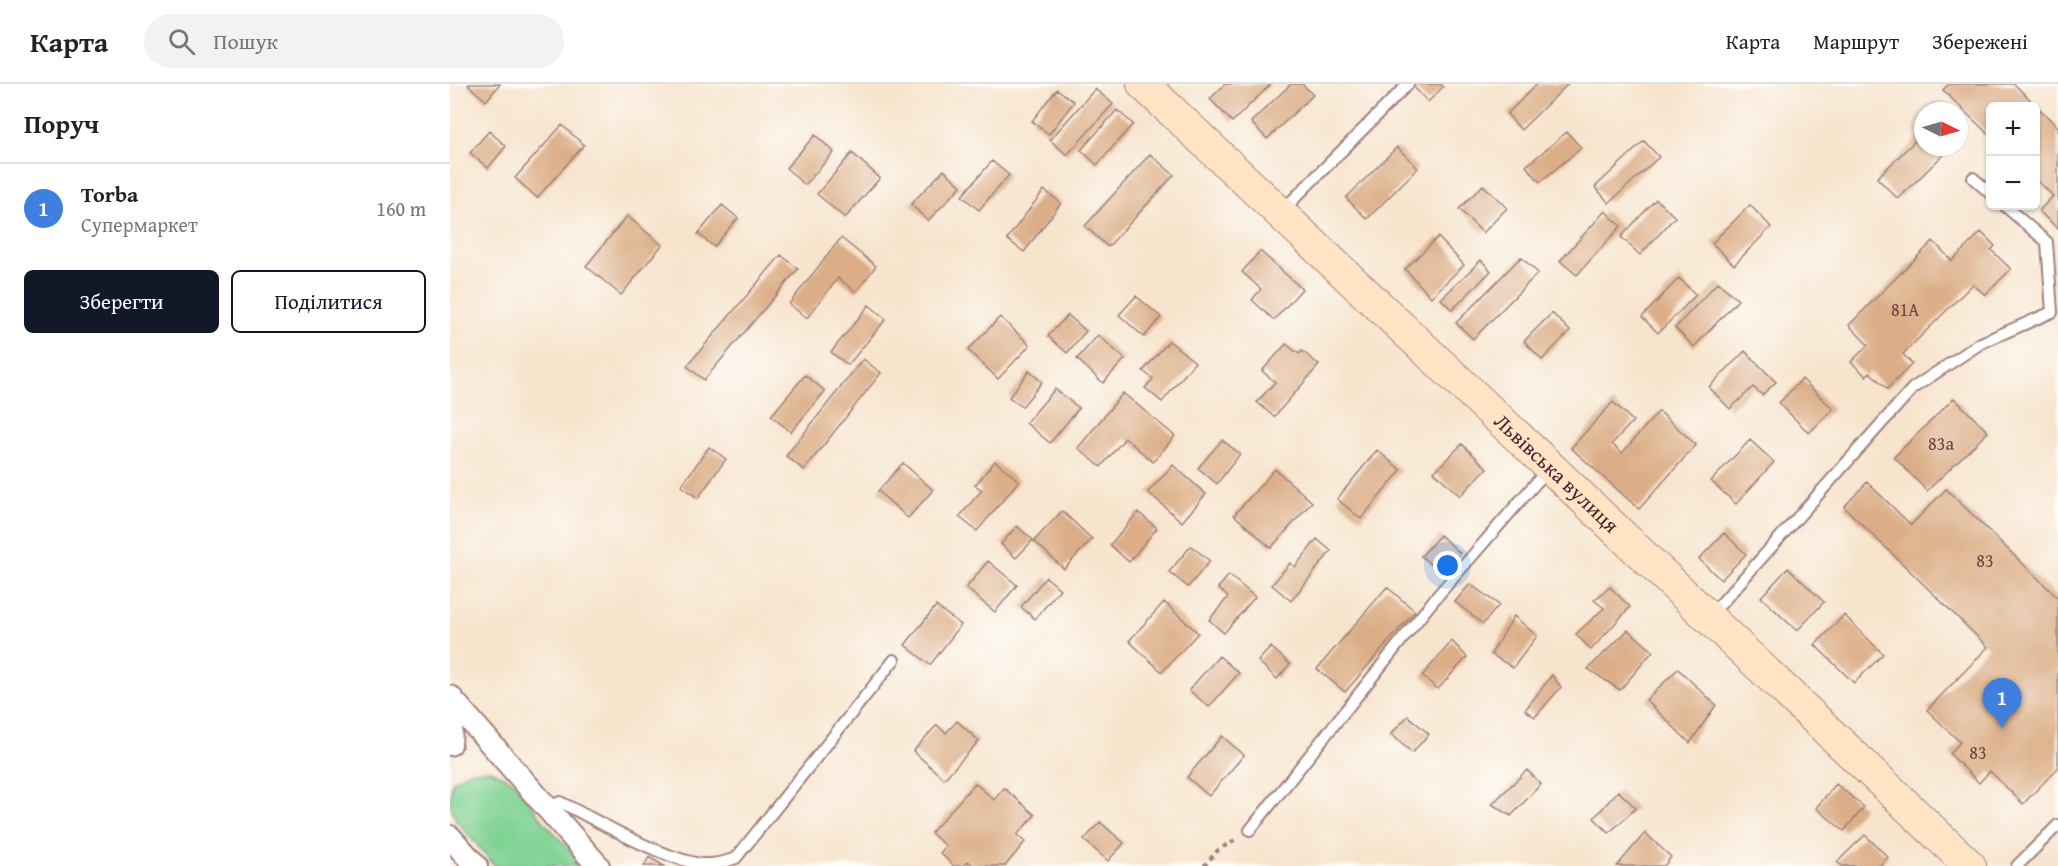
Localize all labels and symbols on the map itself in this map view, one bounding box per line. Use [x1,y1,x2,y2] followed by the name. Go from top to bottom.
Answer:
[1914,102,1968,156] north arrow
[1891,296,1919,323] house number: 81А
[1487,406,1627,540] street label: Львівська вулиця
[1928,430,1954,457] house number: 83а
[1976,547,1994,574] house number: 83
[1433,551,1462,580] your location
[1982,678,2022,728] pin: 1
[1969,739,1987,766] house number: 83

